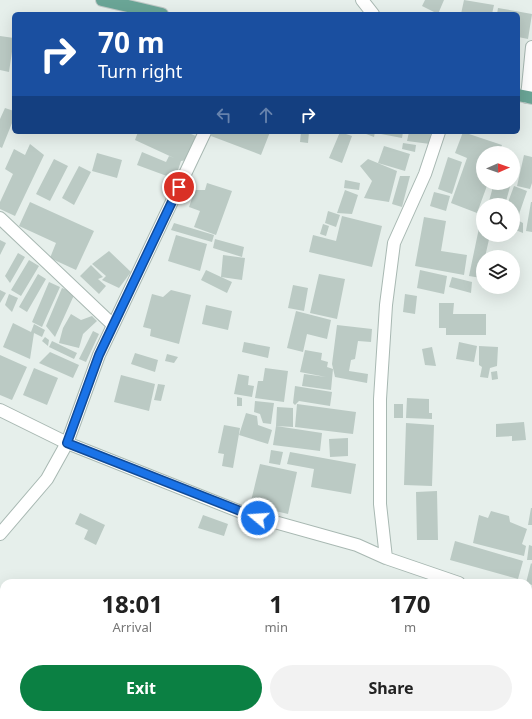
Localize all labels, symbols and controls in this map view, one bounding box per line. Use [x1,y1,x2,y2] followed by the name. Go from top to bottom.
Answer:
[98,23,165,61] text: 70 m
[32,28,84,80] icon: right
[98,59,182,83] text: Turn right
[213,104,235,126] icon: left
[255,104,277,126] icon: ahead
[297,104,319,126] icon: right
[476,146,520,190] north arrow
[476,146,520,294] map controls
[162,170,196,204] pin
[168,176,190,198] icon: arrive
[476,198,520,242] button: search
[476,250,520,294] button: layers
[237,497,279,539] position arrow
[101,587,163,620] text: 18:01
[269,587,283,620] text: 1
[389,587,431,620] text: 170
[112,618,152,636] text: Arrival
[264,618,288,636] text: min
[404,618,416,636] text: m
[20,665,262,711] button: Exit
[270,665,512,711] button: Share

